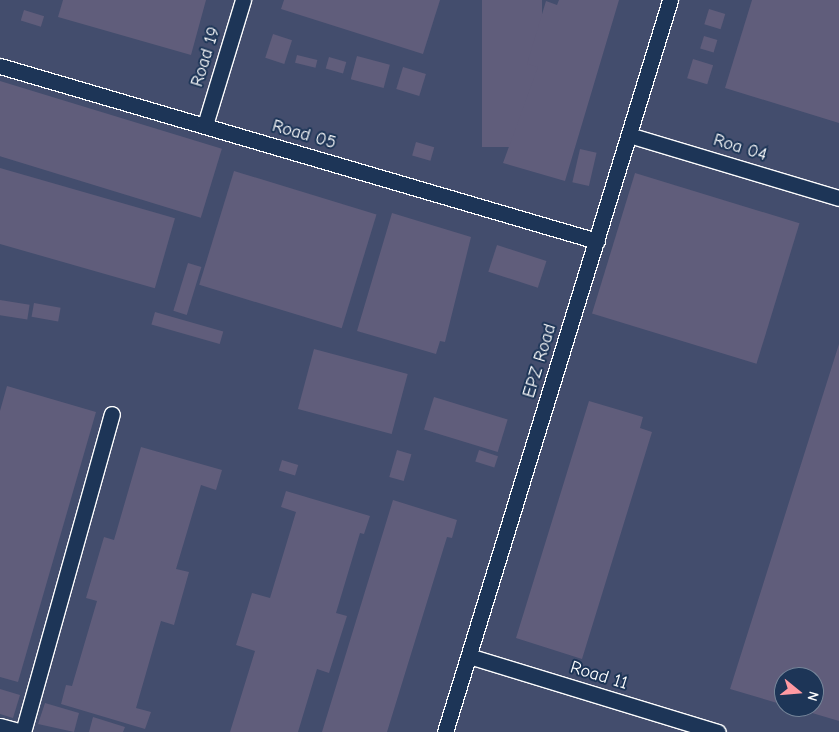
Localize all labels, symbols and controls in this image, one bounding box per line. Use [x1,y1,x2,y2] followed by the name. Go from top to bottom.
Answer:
[187,24,225,90] street label: Road 19
[269,116,339,154] street label: Road 05
[711,130,769,166] street label: Roa 04
[519,321,561,401] street label: EPZ Road
[568,657,630,695] street label: Road 11
[774,667,824,717] north arrow
[803,689,822,703] text: N

